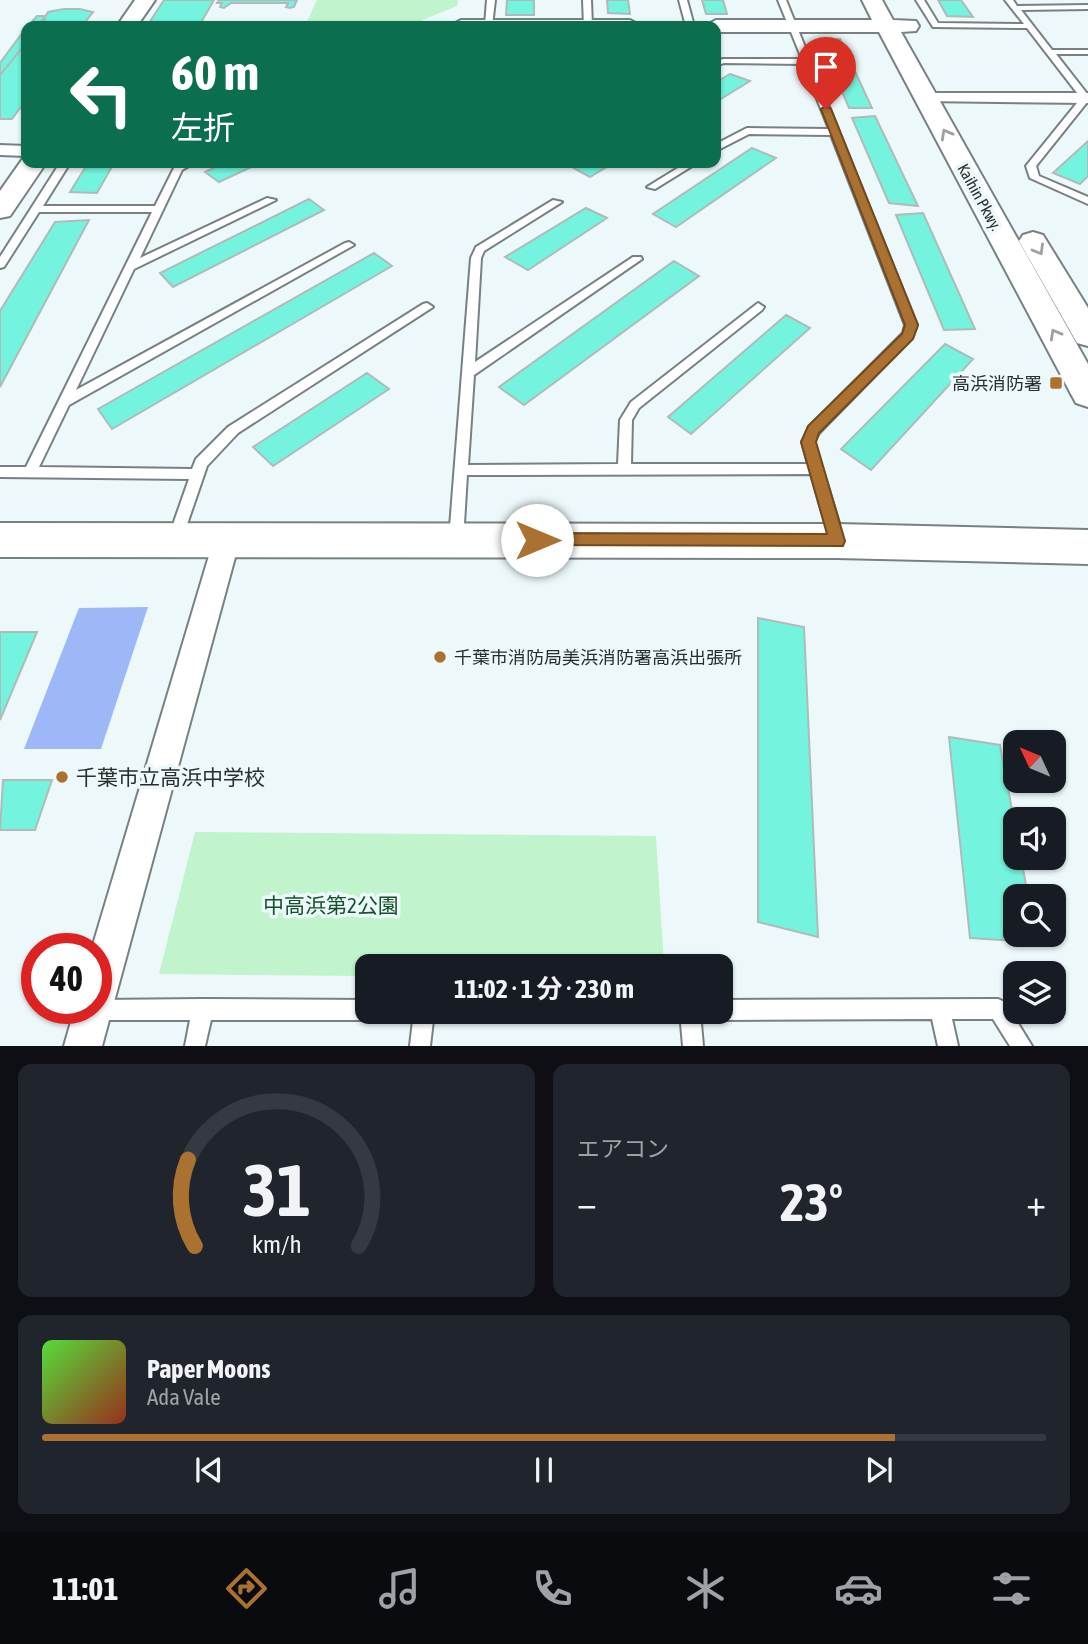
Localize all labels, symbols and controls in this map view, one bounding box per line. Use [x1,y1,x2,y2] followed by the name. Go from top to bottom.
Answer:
[796,37,856,109] pin
[171,44,259,100] text: 60 m
[807,48,845,86] icon: arrive
[56,49,147,140] icon: left
[171,109,235,146] text: 左折
[941,129,954,142] one-way arrow
[953,161,1006,234] street label: Kaihin Pkwy.
[1030,242,1043,255] one-way arrow
[1050,329,1063,341] one-way arrow
[952,373,1042,394] place label: 高浜消防署
[1048,375,1064,391] marker: 高浜消防署
[500,503,574,577] position arrow
[454,647,742,668] place label: 千葉市消防局美浜消防署高浜出張所
[432,649,448,665] marker: 千葉市消防局美浜消防署高浜出張所
[1003,730,1066,793] north arrow
[1003,730,1066,1024] map controls
[76,765,265,789] place label: 千葉市立高浜中学校
[54,769,70,785] marker: 千葉市立高浜中学校
[1003,807,1066,870] button: sound
[1003,884,1066,947] button: search
[263,893,399,917] park label: 中高浜第2公園
[21,933,112,1024] speed limit sign: 40
[1003,961,1066,1024] button: layers
[454,974,634,1004] text: 11:02 · 1 分 · 230 m
[577,1136,669,1162] text: エアコン
[242,1149,311,1232] text: 31
[780,1172,843,1232] text: 23°
[577,1181,597,1224] text: −
[1026,1181,1046,1224] text: +
[252,1230,301,1258] text: km/h
[147,1354,270,1384] text: Paper Moons
[147,1384,221,1410] text: Ada Vale
[190,1451,228,1489] icon: previous
[525,1451,563,1489] icon: pause
[860,1451,898,1489] icon: next
[222,1564,271,1613] icon: directions
[375,1564,424,1613] icon: music
[528,1564,577,1613] icon: phone
[681,1564,730,1613] icon: climate
[834,1564,883,1613] icon: car
[987,1564,1036,1613] icon: filters
[52,1570,118,1607] text: 11:01

